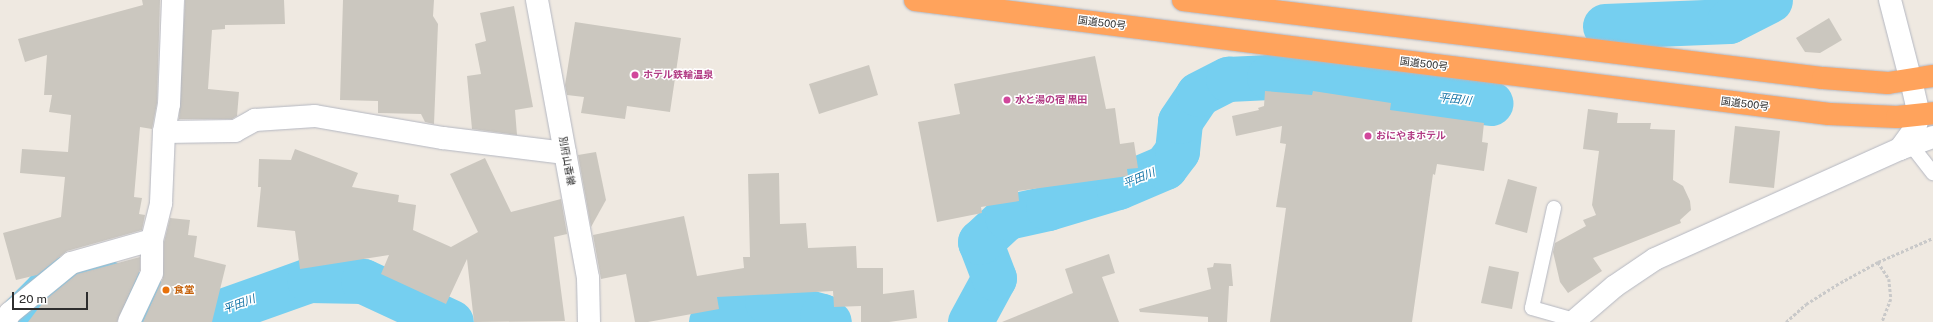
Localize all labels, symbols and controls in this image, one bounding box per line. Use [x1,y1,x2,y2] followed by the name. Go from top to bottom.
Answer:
[1077,14,1127,32] street label: 国道500号
[1399,55,1449,73] street label: 国道500号
[643,69,713,81] place label: ホテル鉄輪温泉
[630,70,640,80] marker: ホテル鉄輪温泉
[1438,90,1472,108] water label: 平田川
[1015,94,1087,106] place label: 水と湯の宿 黒田
[1002,95,1012,105] marker: 水と湯の宿 黒田
[1720,95,1770,113] street label: 国道500号
[1376,130,1446,142] place label: おにやまホテル
[1363,131,1373,141] marker: おにやまホテル
[557,135,577,187] street label: 別府山香線
[1121,166,1157,190] water label: 平田川
[14,284,90,310] scale bar
[174,284,194,296] place label: 食堂
[161,285,171,295] marker: 食堂
[19,292,47,306] text: 20 m
[221,292,257,316] water label: 平田川

